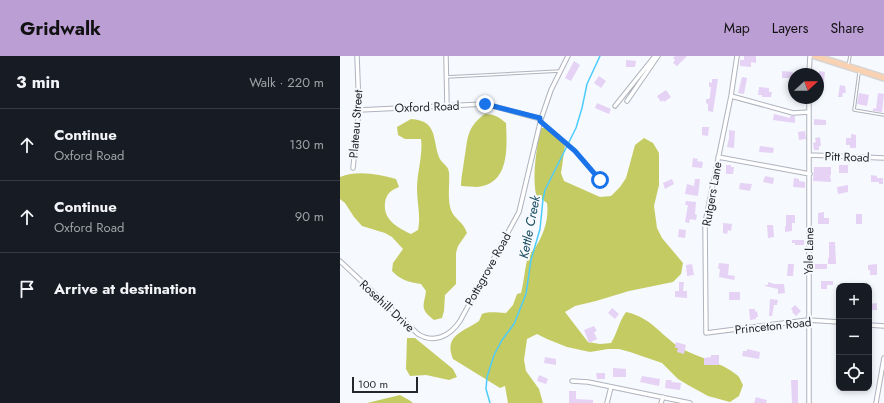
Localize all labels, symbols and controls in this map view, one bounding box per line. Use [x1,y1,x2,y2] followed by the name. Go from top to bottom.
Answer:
[20,15,101,42] text: Gridwalk
[724,18,750,38] text: Map
[772,18,808,38] text: Layers
[830,18,864,38] text: Share
[788,68,824,104] north arrow
[16,70,60,94] text: 3 min
[249,73,324,92] text: Walk · 220 m
[345,89,367,159] street label: Plateau Street
[476,95,494,113] route end
[394,97,460,117] street label: Oxford Road
[54,124,117,146] text: Continue
[16,134,38,156] icon: ahead
[289,135,324,154] text: 130 m
[54,146,124,165] text: Oxford Road
[824,147,870,167] street label: Pitt Road
[697,160,727,228] street label: Rutgers Lane
[591,171,609,189] route start
[514,193,545,260] water label: Kettle Creek
[54,196,117,218] text: Continue
[16,206,38,228] icon: ahead
[295,207,324,226] text: 90 m
[54,218,124,237] text: Oxford Road
[800,227,818,275] street label: Yale Lane
[460,229,516,309] street label: Pottsgrove Road
[355,276,419,336] street label: Rosehill Drive
[16,278,38,300] icon: arrive
[54,278,196,300] text: Arrive at destination
[836,283,872,391] map controls
[836,283,872,319] button: +
[734,313,812,339] street label: Princeton Road
[836,319,872,355] button: −
[836,355,872,391] button: locate
[352,375,418,394] scale bar
[358,376,388,392] text: 100 m

